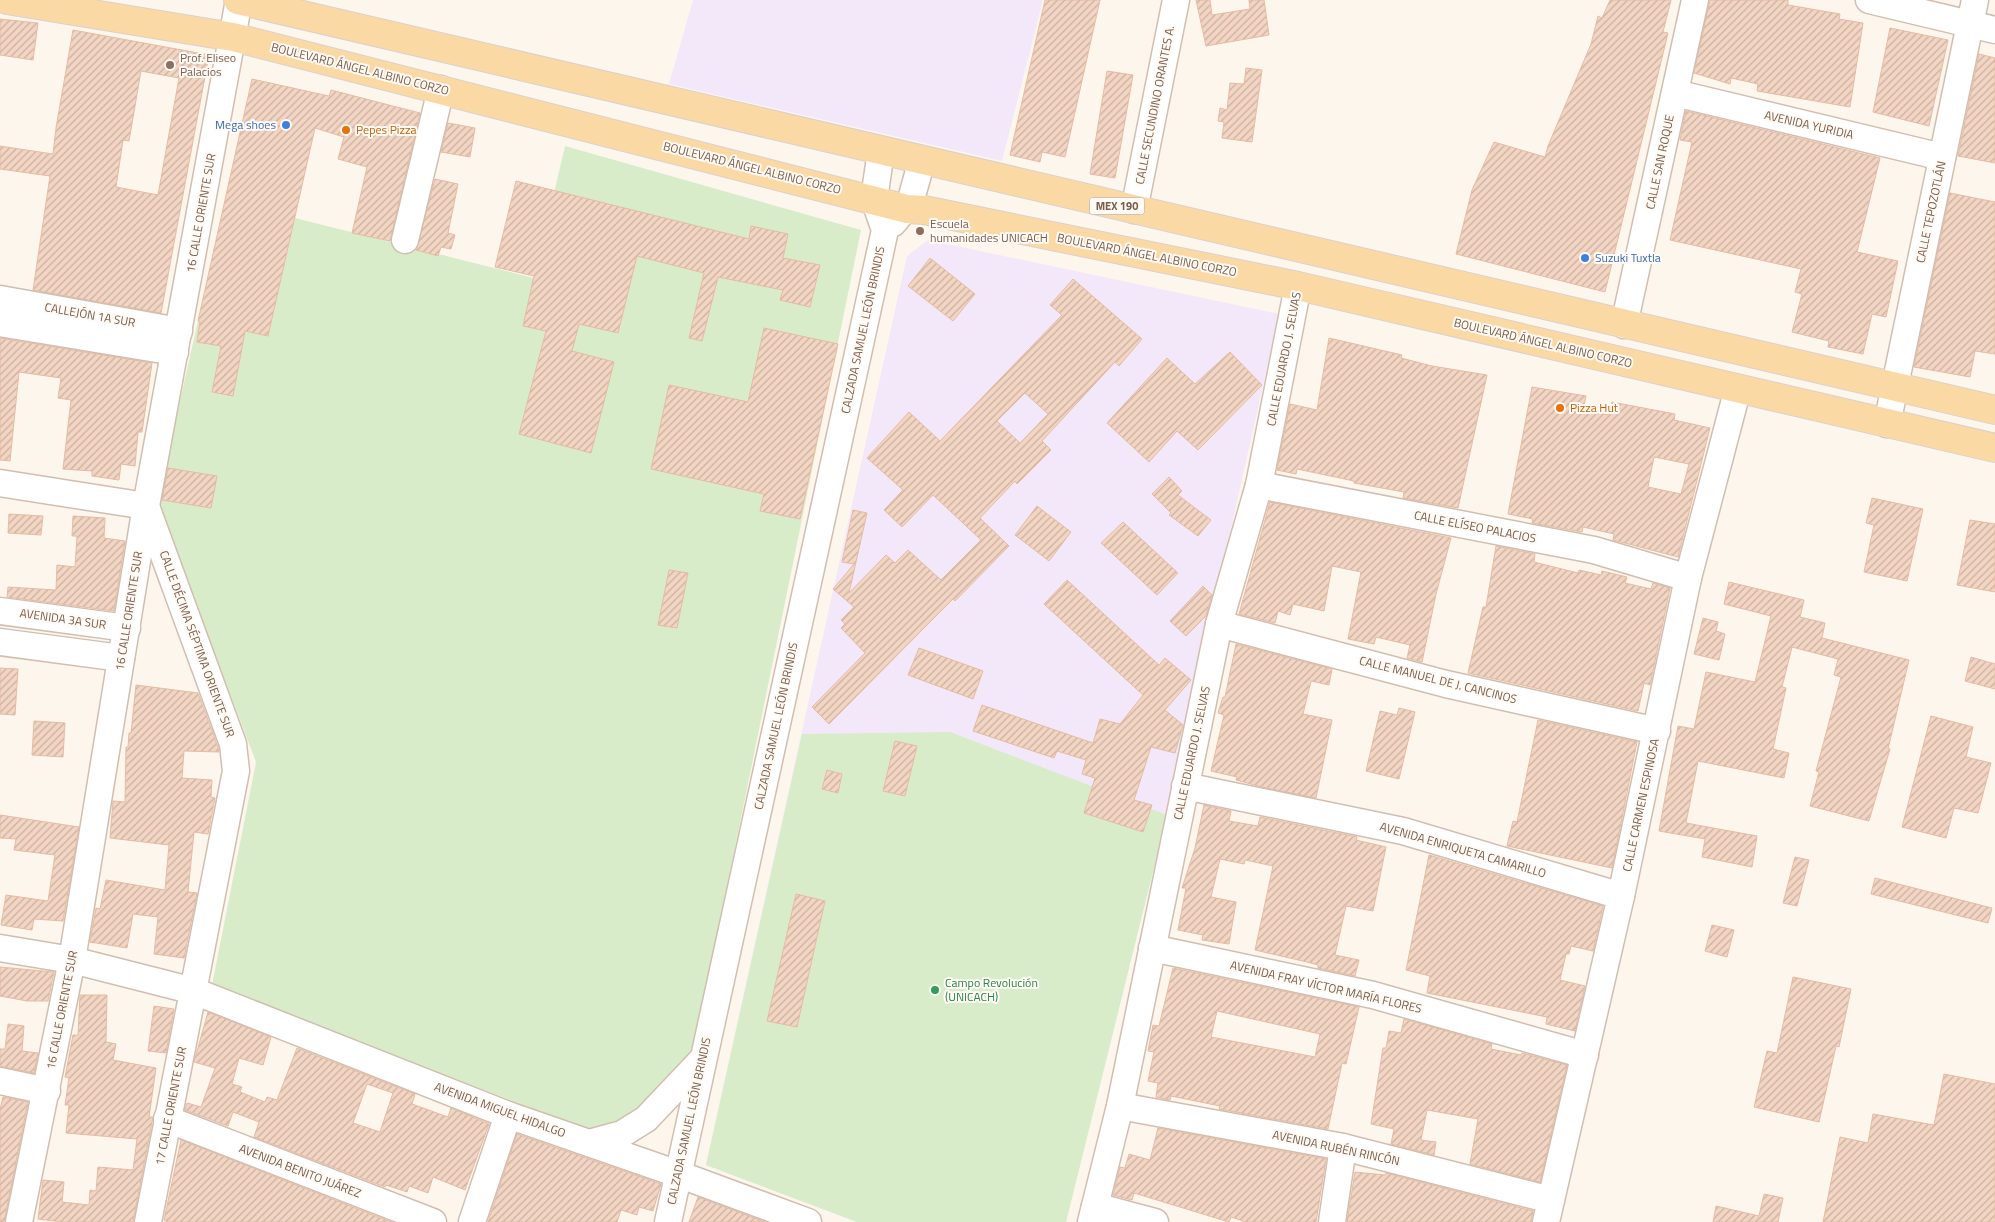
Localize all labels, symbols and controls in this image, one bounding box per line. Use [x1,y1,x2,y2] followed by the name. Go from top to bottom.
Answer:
[1130,24,1179,186] street label: CALLE SECUNDINO ORANTES A.
[269,37,451,100] street label: BOULEVARD ÁNGEL ALBINO CORZO
[180,48,236,81] place label: Prof. Eliseo Palacios
[164,59,176,71] marker: Prof. Eliseo Palacios
[1763,105,1856,144] street label: AVENIDA YURIDIA
[1640,112,1679,211] street label: CALLE SAN ROQUE
[215,115,276,134] place label: Mega shoes
[280,119,292,131] marker: Mega shoes
[356,120,416,139] place label: Pepes Pizza
[340,124,352,136] marker: Pepes Pizza
[661,136,843,199] street label: BOULEVARD ÁNGEL ALBINO CORZO
[181,152,220,274] street label: 16 CALLE ORIENTE SUR
[1910,159,1951,265] street label: CALLE TEPOZOTLÁN
[1090,198,1144,215] road number: MEX 190
[930,214,1048,247] place label: Escuela humanidades UNICACH
[914,225,926,237] marker: Escuela humanidades UNICACH
[1056,228,1239,281] street label: BOULEVARD ÁNGEL ALBINO CORZO
[835,244,890,415] street label: CALZADA SAMUEL LEÓN BRINDIS
[1595,248,1661,267] place label: Suzuki Tuxtla
[1579,252,1591,264] marker: Suzuki Tuxtla
[1261,290,1306,428] street label: CALLE EDUARDO J. SELVAS
[43,297,137,332] street label: CALLEJÓN 1A SUR
[1452,313,1634,372] street label: BOULEVARD ÁNGEL ALBINO CORZO
[1570,398,1619,417] place label: Pizza Hut
[1554,402,1566,414] marker: Pizza Hut
[1412,505,1538,548] street label: CALLE ELÍSEO PALACIOS
[155,548,240,740] street label: CALLE DÉCIMA SÉPTIMA ORIENTE SUR
[110,550,147,672] street label: 16 CALLE ORIENTE SUR
[19,603,107,634] street label: AVENIDA 3A SUR
[748,640,803,811] street label: CALZADA SAMUEL LEÓN BRINDIS
[1357,651,1519,708] street label: CALLE MANUEL DE J. CANCINOS
[1168,684,1215,822] street label: CALLE EDUARDO J. SELVAS
[1617,737,1664,873] street label: CALLE CARMEN ESPINOSA
[1378,817,1549,882] street label: AVENIDA ENRIQUETA CAMARILLO
[41,949,82,1071] street label: 16 CALLE ORIENTE SUR
[1228,955,1424,1018] street label: AVENIDA FRAY VÍCTOR MARÍA FLORES
[945,973,1038,1006] place label: Campo Revolución (UNICACH)
[929,984,941,996] marker: Campo Revolución (UNICACH)
[661,1035,716,1206] street label: CALZADA SAMUEL LEÓN BRINDIS
[150,1045,191,1167] street label: 17 CALLE ORIENTE SUR
[432,1077,569,1142] street label: AVENIDA MIGUEL HIDALGO
[1271,1125,1401,1170] street label: AVENIDA RUBÉN RINCÓN
[236,1138,364,1203] street label: AVENIDA BENITO JUÁREZ

